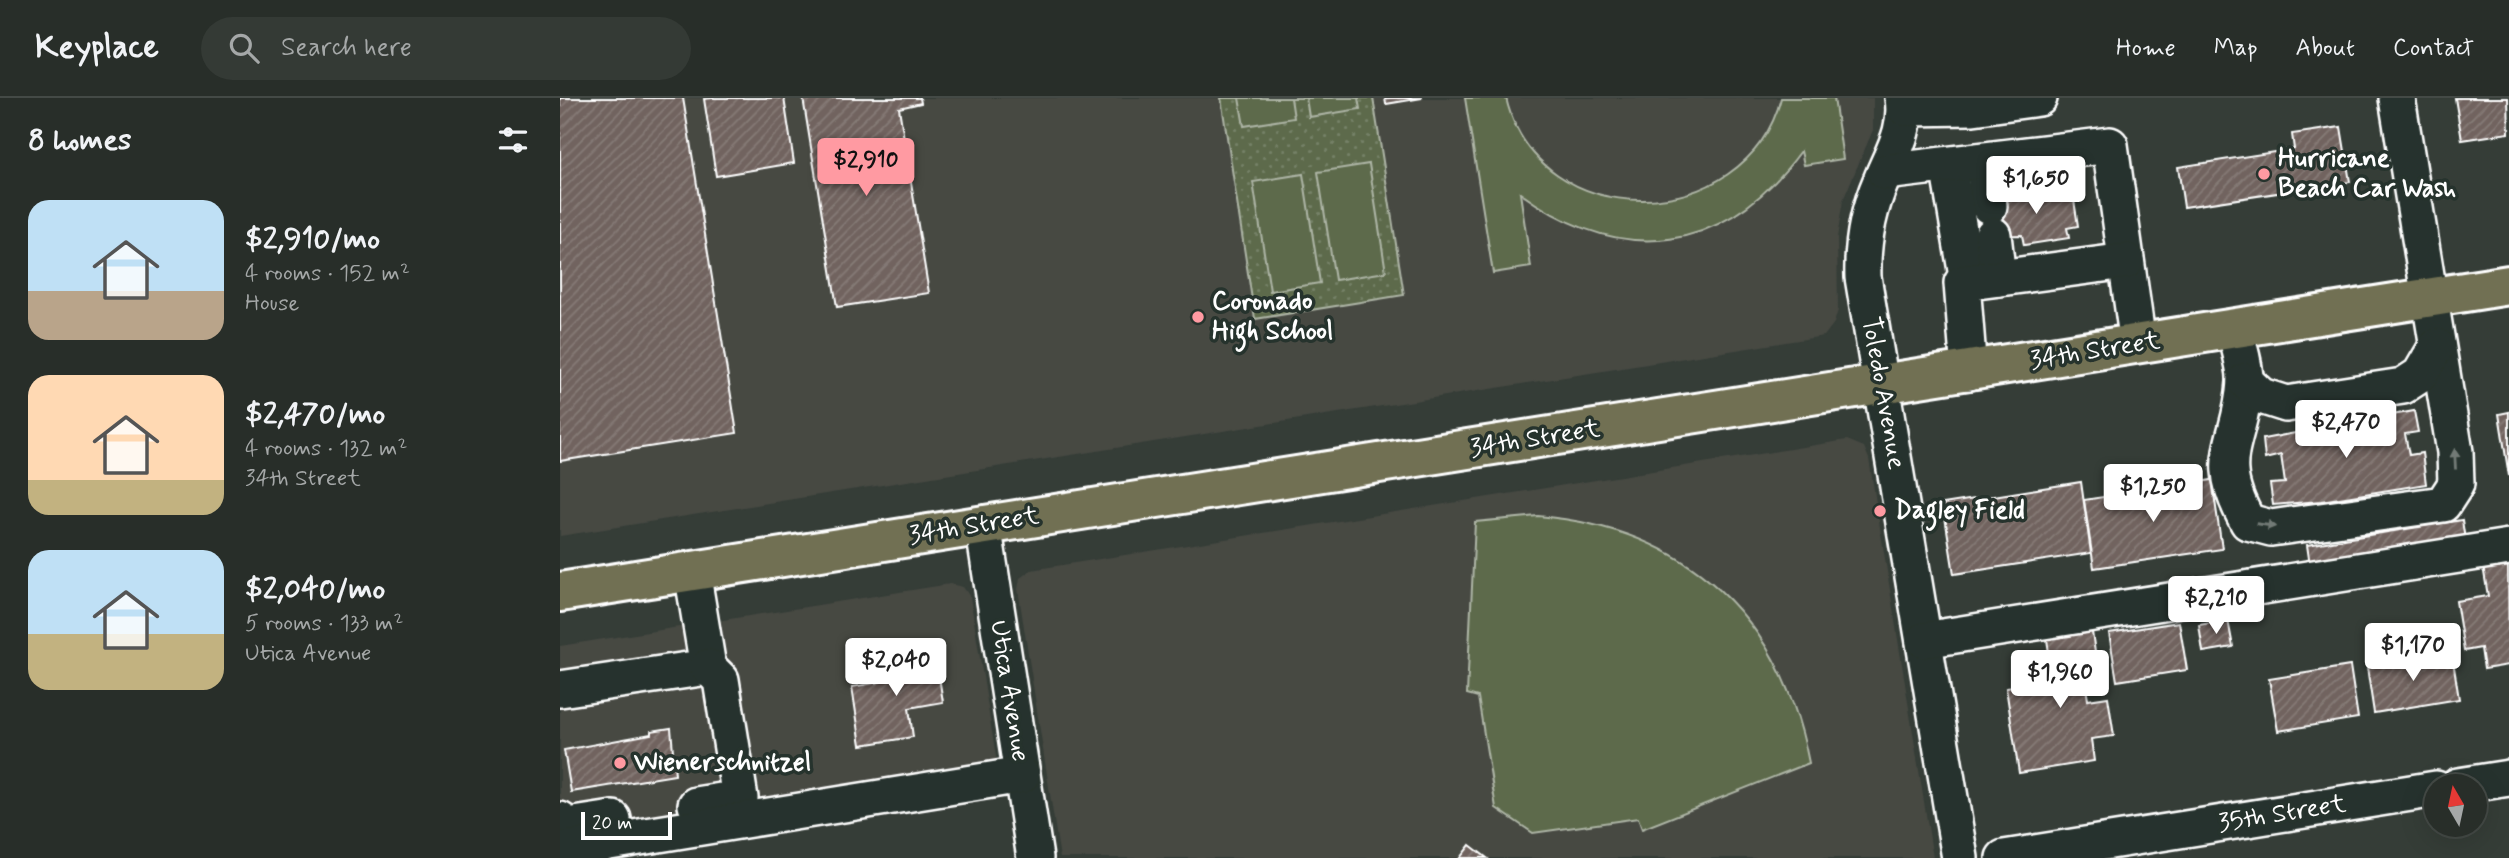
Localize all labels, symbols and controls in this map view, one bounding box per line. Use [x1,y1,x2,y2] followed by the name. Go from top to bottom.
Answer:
[201,17,691,80] search box
[35,26,159,70] text: Keyplace
[225,29,263,67] icon: search
[281,31,412,65] text: Search here
[2116,33,2176,64] text: Home
[2214,33,2258,64] text: Map
[2296,33,2355,64] text: About
[2393,33,2474,64] text: Contact
[28,121,131,160] text: 8 homes
[494,121,532,159] icon: filters
[809,139,923,198] pin: $2,910
[2278,142,2457,206] place label: Hurricane Beach Car Wash
[833,146,899,176] text: $2,910
[1979,156,2093,216] pin: $1,650
[2002,164,2070,194] text: $1,650
[2256,166,2272,182] marker: Hurricane Beach Car Wash
[245,220,380,259] text: $2,910/mo
[84,228,168,312] icon: home
[245,259,410,289] text: 4 rooms · 152 m²
[1212,285,1333,352] place label: Coronado High School
[245,289,299,319] text: House
[1190,309,1206,325] marker: Coronado High School
[1853,314,1913,472] street label: Toledo Avenue
[2028,324,2162,378] street label: 34th Street
[245,395,385,434] text: $2,470/mo
[2289,400,2403,460] pin: $2,470
[84,403,168,487] icon: home
[2311,408,2381,438] text: $2,470
[1468,412,1602,466] street label: 34th Street
[245,434,407,464] text: 4 rooms · 132 m²
[2449,448,2460,470] one-way arrow
[245,464,361,494] text: 34th Street
[2096,464,2210,524] pin: $1,250
[2120,472,2186,502] text: $1,250
[1894,494,2025,531] place label: Dagley Field
[907,499,1041,553] street label: 34th Street
[1872,503,1888,519] marker: Dagley Field
[2256,520,2278,531] one-way arrow
[245,570,385,609] text: $2,040/mo
[2159,576,2273,636] pin: $2,210
[84,578,168,662] icon: home
[2184,584,2248,614] text: $2,210
[245,609,404,639] text: 5 rooms · 133 m²
[981,618,1037,764] street label: Utica Avenue
[2356,624,2470,683] pin: $1,170
[2381,631,2445,661] text: $1,170
[839,638,953,698] pin: $2,040
[245,639,371,669] text: Utica Avenue
[861,646,931,676] text: $2,040
[2003,650,2117,710] pin: $1,960
[2027,658,2093,688] text: $1,960
[633,746,811,780] place label: Wienerschnitzel
[612,755,628,771] marker: Wienerschnitzel
[2424,774,2487,836] north arrow
[2424,774,2487,837] map controls
[2216,787,2348,841] street label: 35th Street
[581,809,672,841] scale bar
[592,811,632,836] text: 20 m

